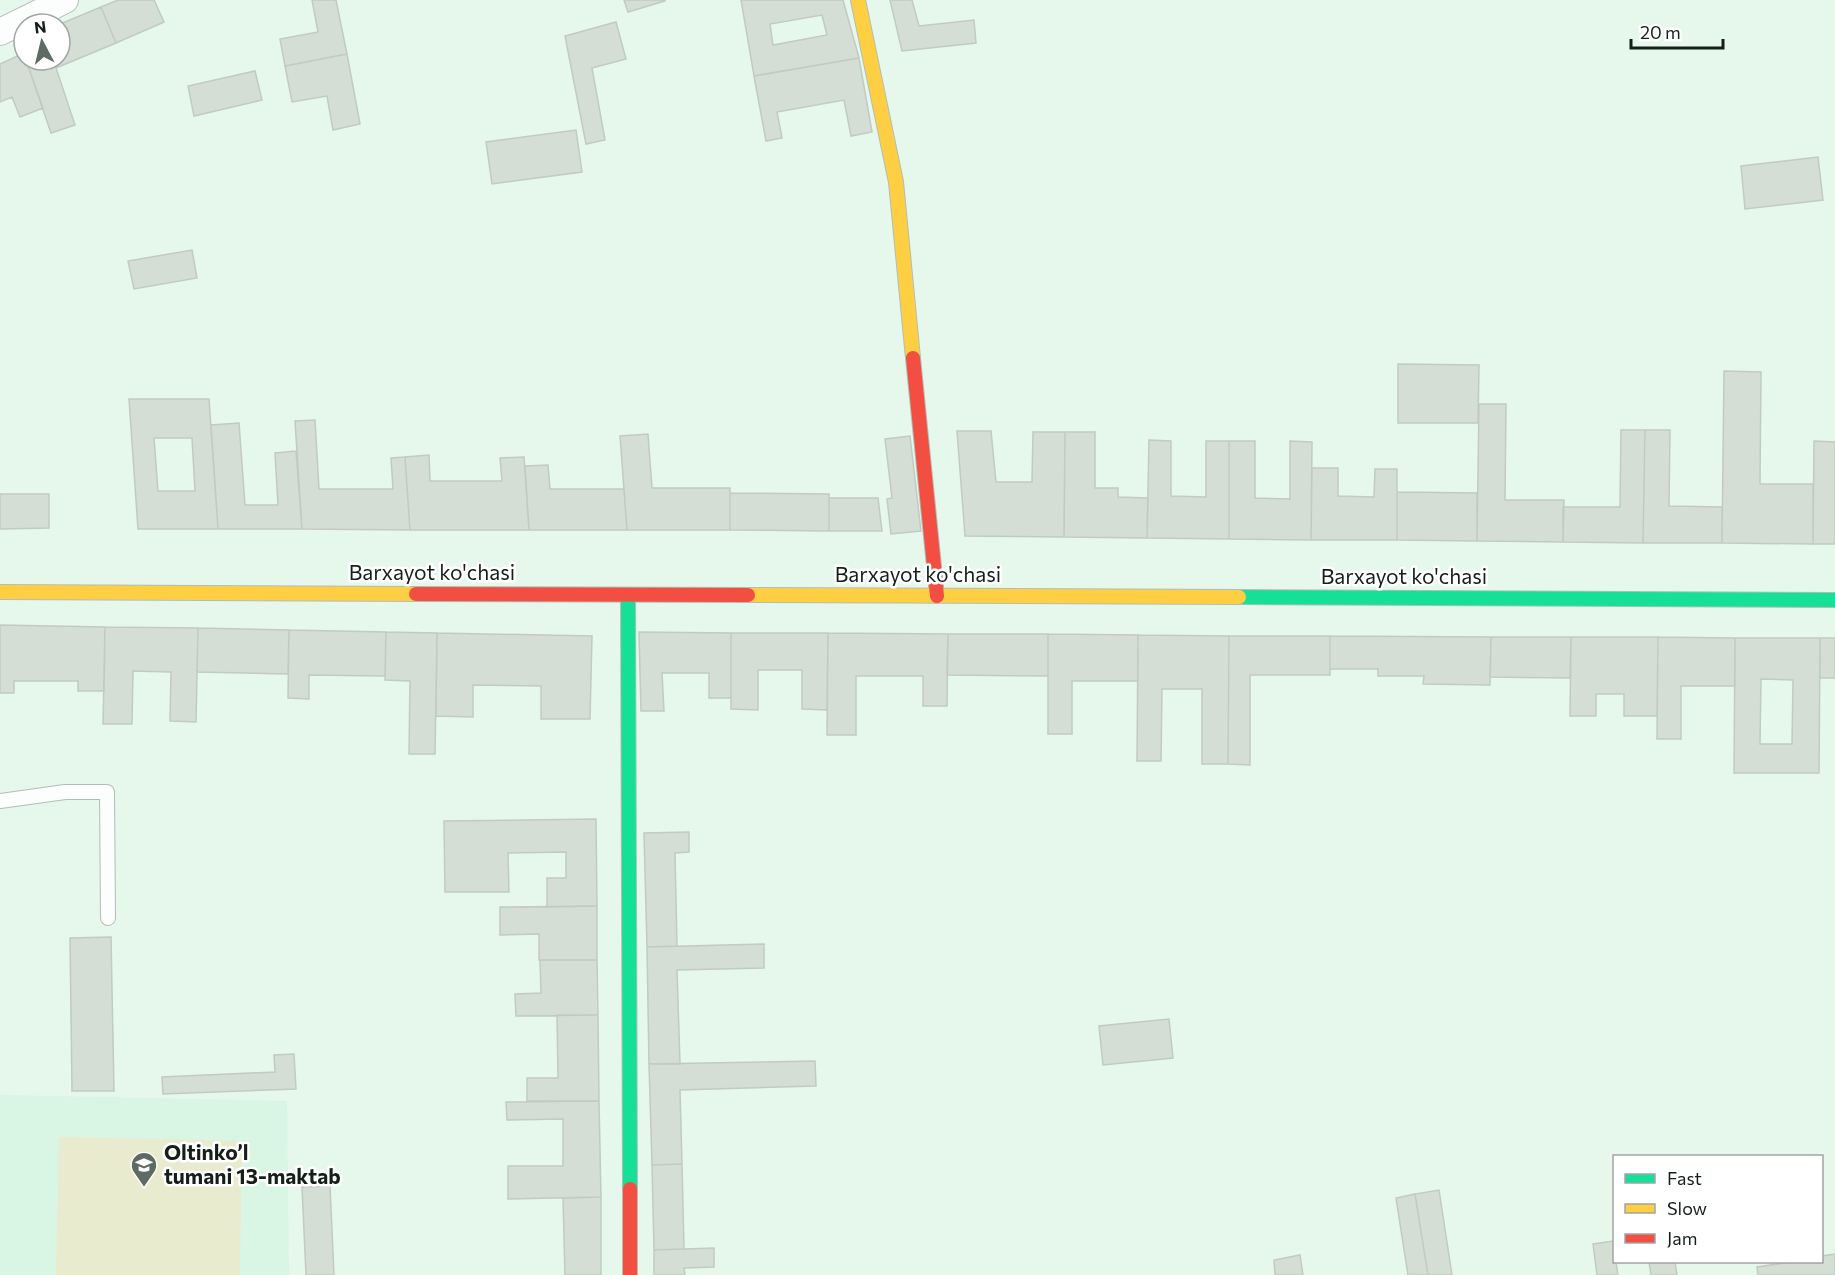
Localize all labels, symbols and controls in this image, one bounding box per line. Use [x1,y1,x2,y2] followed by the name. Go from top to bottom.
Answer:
[12,12,72,72] north arrow
[1631,12,1722,50] scale bar
[33,16,47,37] text: N
[1640,21,1681,43] text: 20 m
[349,559,515,584] street label: Barxayot ko'chasi
[835,561,1001,586] street label: Barxayot ko'chasi
[1321,563,1487,588] street label: Barxayot ko'chasi
[164,1139,341,1188] place label: Oltinko’l tumani 13-maktab
[129,1150,159,1188] school or university icon: Oltinko’l tumani 13-maktab
[1613,1155,1823,1263] legend
[1667,1167,1702,1189] text: Fast
[1667,1197,1707,1219] text: Slow
[1667,1227,1697,1249] text: Jam

